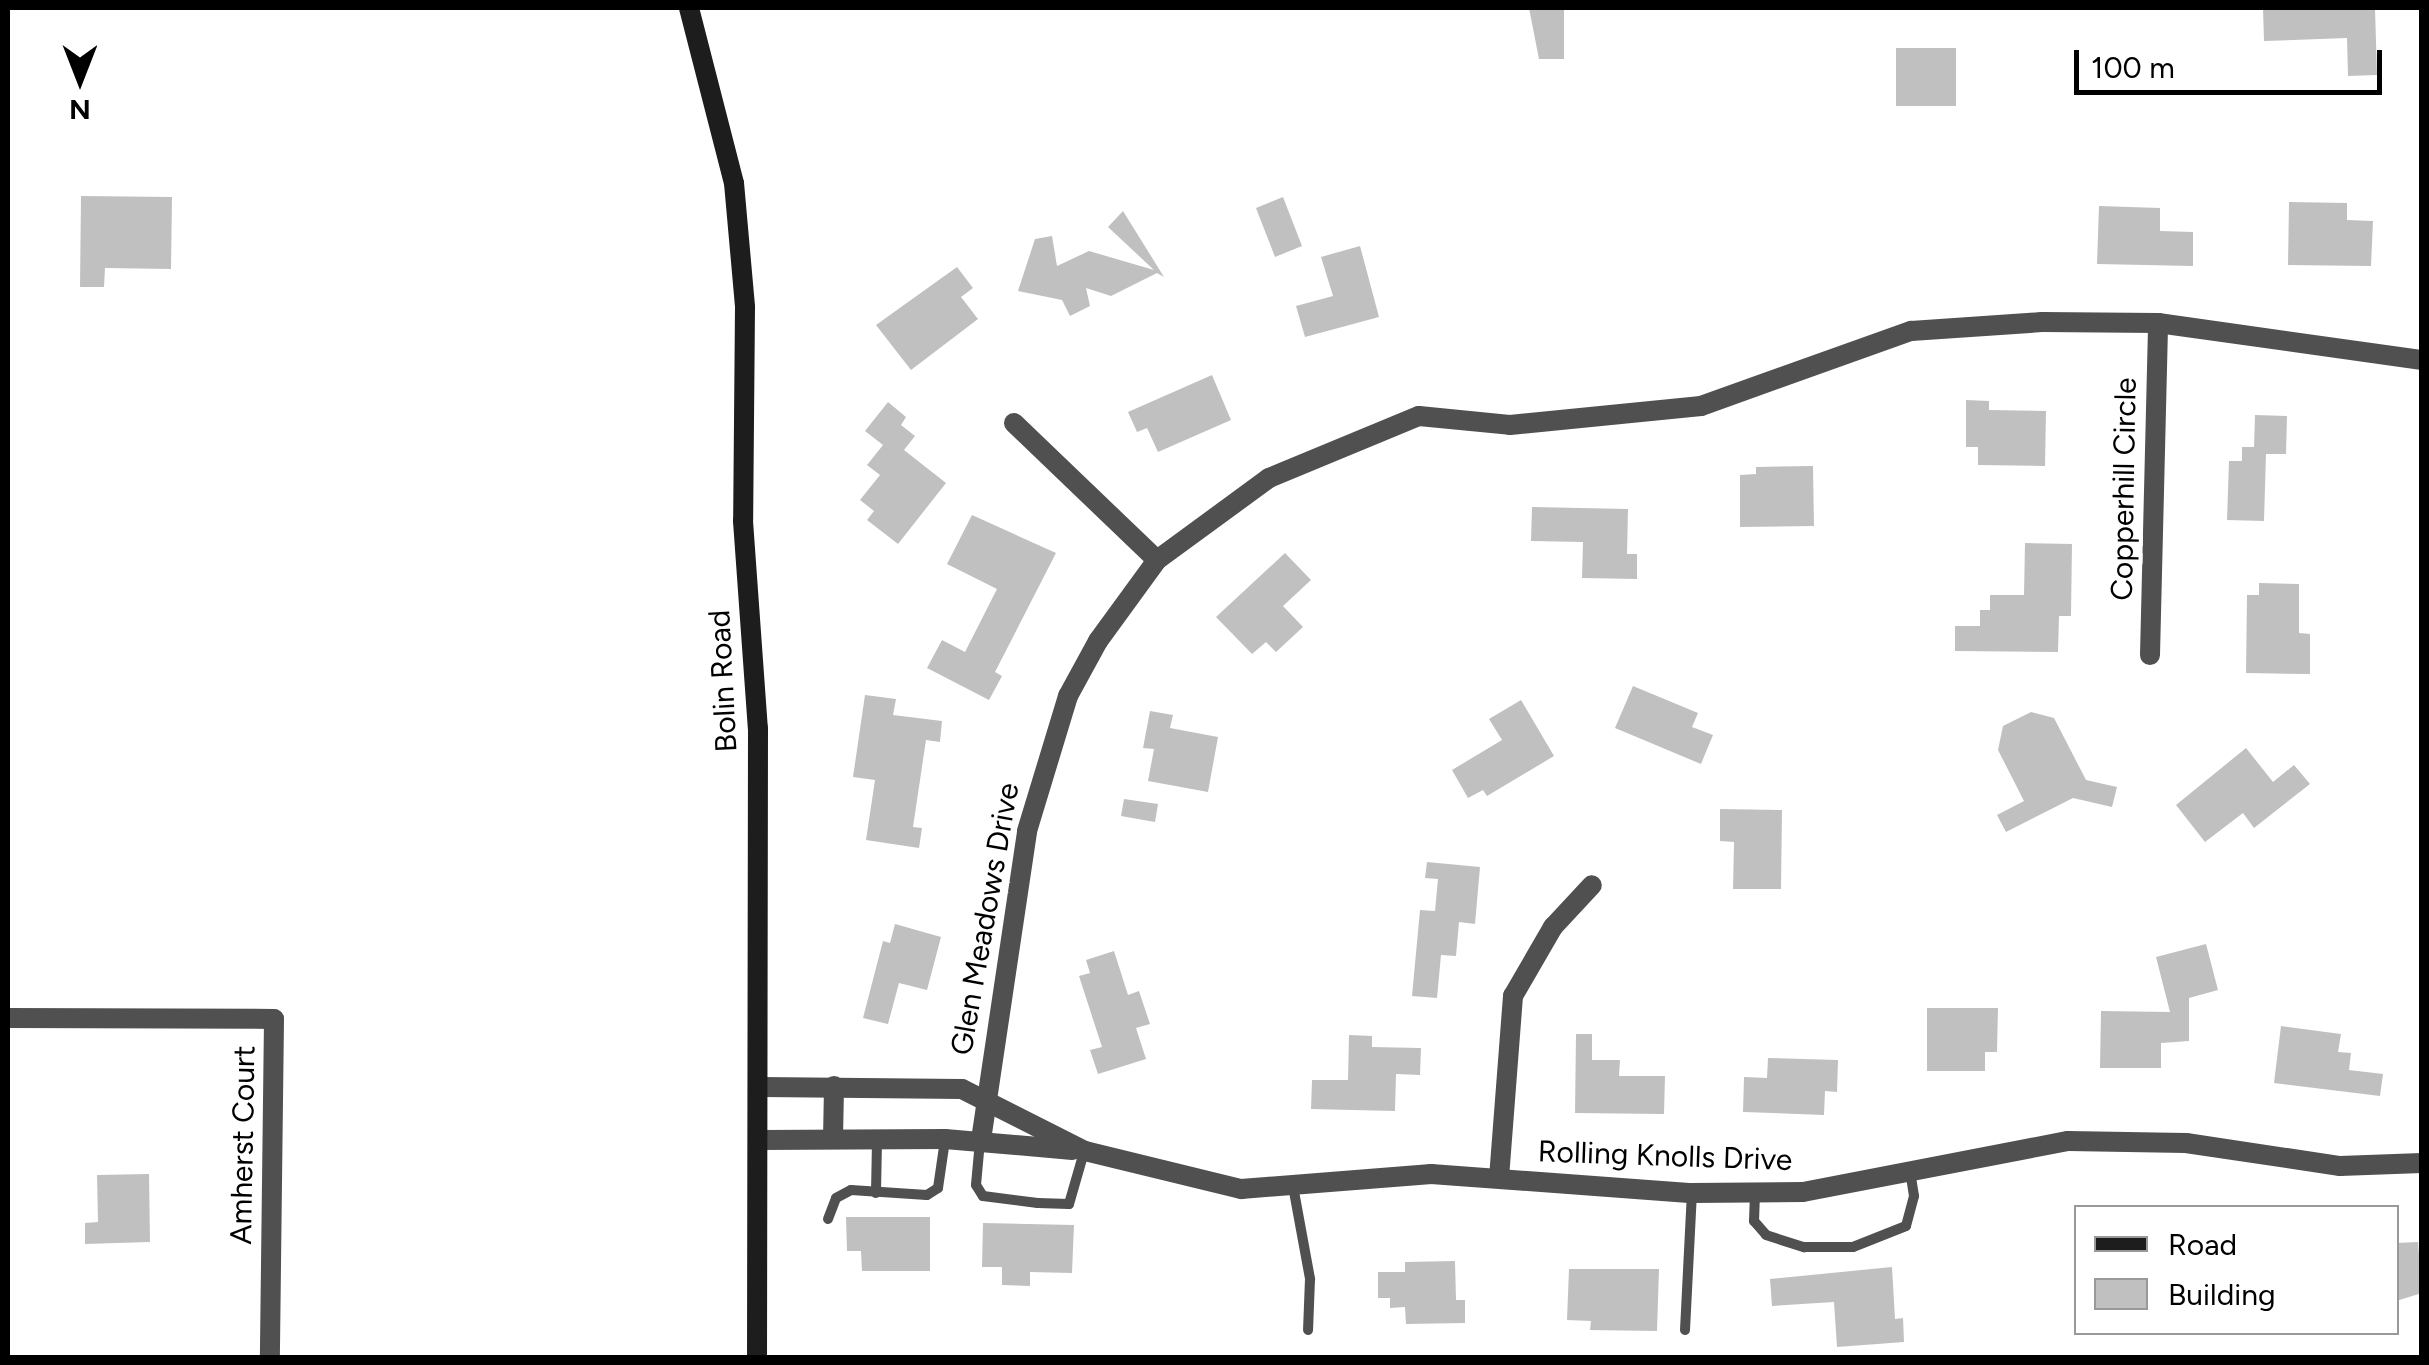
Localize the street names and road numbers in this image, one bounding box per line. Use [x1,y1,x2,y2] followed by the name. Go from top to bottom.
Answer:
[2104,377,2144,601] street label: Copperhill Circle
[701,609,745,753] street label: Bolin Road
[943,780,1027,1058] street label: Glen Meadows Drive
[223,1045,263,1245] street label: Amherst Court
[1537,1134,1793,1178] street label: Rolling Knolls Drive

